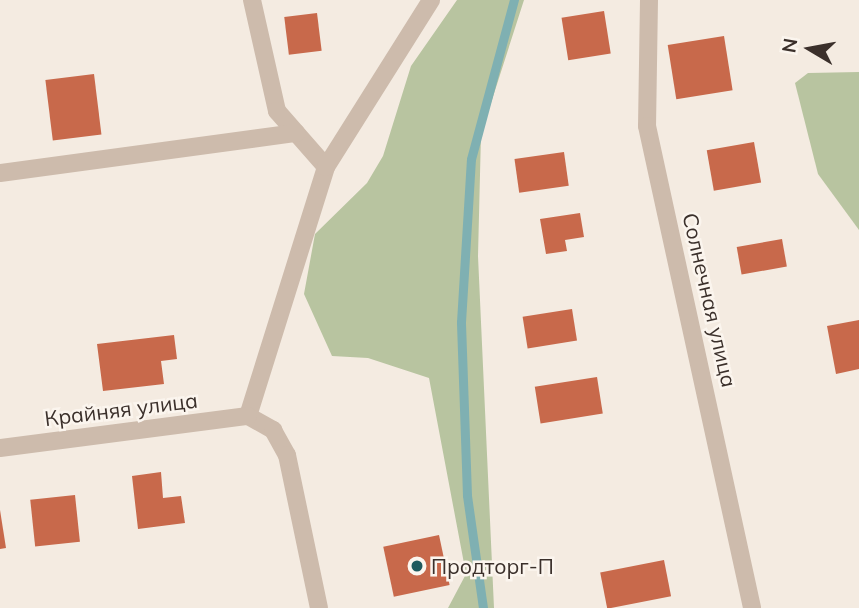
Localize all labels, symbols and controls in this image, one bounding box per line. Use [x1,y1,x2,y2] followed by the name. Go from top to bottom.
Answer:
[775,14,845,84] north arrow
[776,36,802,55] text: N
[678,210,742,390] street label: Солнечная улица
[43,387,199,431] street label: Крайняя улица
[431,553,554,579] place label: Продторг-П
[409,558,425,574] marker: Продторг-П

